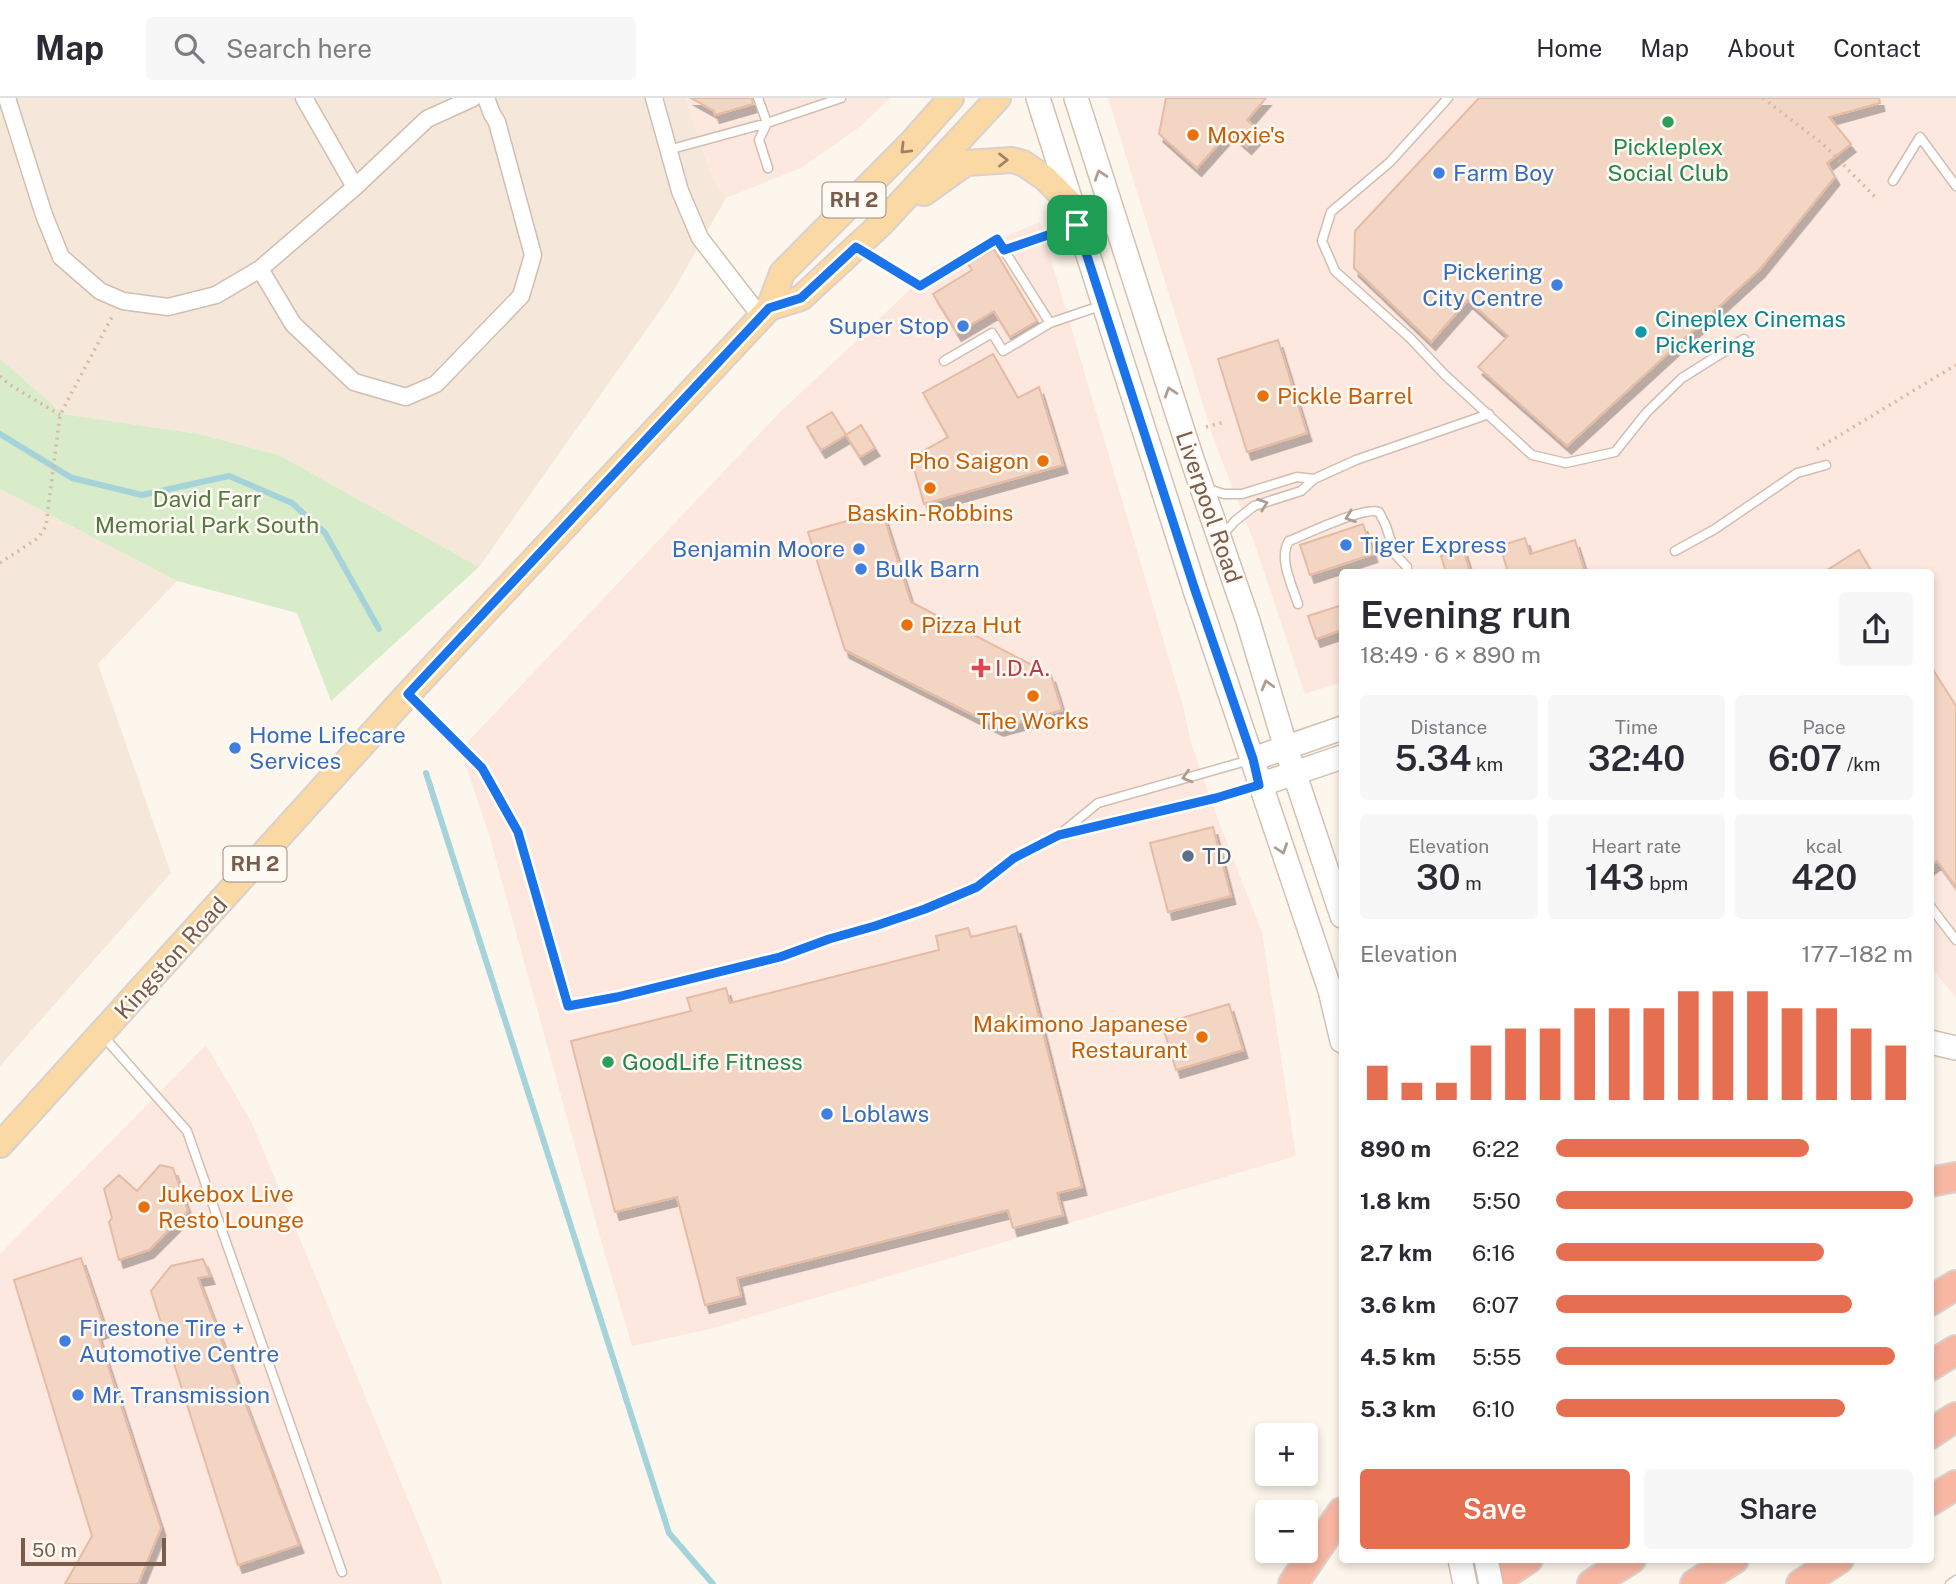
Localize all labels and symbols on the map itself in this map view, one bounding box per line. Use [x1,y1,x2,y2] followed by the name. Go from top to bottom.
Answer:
[1660,114,1676,130] marker: Pickleplex Social Club
[1207,121,1285,148] place label: Moxie's
[1185,127,1201,143] marker: Moxie's
[1607,133,1729,186] place label: Pickleplex Social Club
[901,141,914,154] one-way arrow
[998,152,1009,168] one-way arrow
[1453,159,1554,186] place label: Farm Boy
[1431,165,1447,181] marker: Farm Boy
[1094,169,1109,181] one-way arrow
[822,182,886,217] road number: RH 2
[1047,195,1107,255] pin
[1422,258,1543,311] place label: Pickering City Centre
[1549,277,1565,293] marker: Pickering City Centre
[1655,305,1846,358] place label: Cineplex Cinemas Pickering
[828,312,949,339] place label: Super Stop
[955,318,971,334] marker: Super Stop
[1633,324,1649,340] marker: Cineplex Cinemas Pickering
[1277,382,1413,409] place label: Pickle Barrel
[1164,386,1178,398] one-way arrow
[1255,388,1271,404] marker: Pickle Barrel
[1171,427,1248,586] street label: Liverpool Road
[909,447,1029,474] place label: Pho Saigon
[1035,453,1051,469] marker: Pho Saigon
[922,480,938,496] marker: Baskin-Robbins
[95,485,319,538] park label: David Farr Memorial Park South
[1256,498,1268,512] one-way arrow
[847,499,1013,526] place label: Baskin-Robbins
[1345,509,1357,523] one-way arrow
[1360,531,1507,558] place label: Tiger Express
[672,535,845,562] place label: Benjamin Moore
[1338,537,1354,553] marker: Tiger Express
[851,541,867,557] marker: Benjamin Moore
[875,555,980,582] place label: Bulk Barn
[853,561,869,577] marker: Bulk Barn
[921,611,1022,638] place label: Pizza Hut
[899,617,915,633] marker: Pizza Hut
[995,654,1050,681] place label: I.D.A.
[973,660,989,676] marker: I.D.A.
[1261,679,1275,691] one-way arrow
[1025,688,1041,704] marker: The Works
[977,707,1089,734] place label: The Works
[249,721,406,774] place label: Home Lifecare Services
[227,740,243,756] marker: Home Lifecare Services
[1181,769,1193,784] one-way arrow
[1202,842,1232,869] place label: TD
[1274,843,1288,855] one-way arrow
[224,846,286,882] road number: RH 2
[1180,848,1196,864] marker: TD
[109,891,233,1024] street label: Kingston Road
[973,1010,1188,1063] place label: Makimono Japanese Restaurant
[1194,1029,1210,1045] marker: Makimono Japanese Restaurant
[622,1048,803,1075] place label: GoodLife Fitness
[600,1054,616,1070] marker: GoodLife Fitness
[841,1100,929,1127] place label: Loblaws
[819,1106,835,1122] marker: Loblaws
[158,1180,304,1233] place label: Jukebox Live Resto Lounge
[136,1199,152,1215] marker: Jukebox Live Resto Lounge
[79,1314,279,1367] place label: Firestone Tire + Automotive Centre
[57,1333,73,1349] marker: Firestone Tire + Automotive Centre
[92,1381,270,1408] place label: Mr. Transmission
[70,1387,86,1403] marker: Mr. Transmission
[21,1535,166,1567] scale bar

